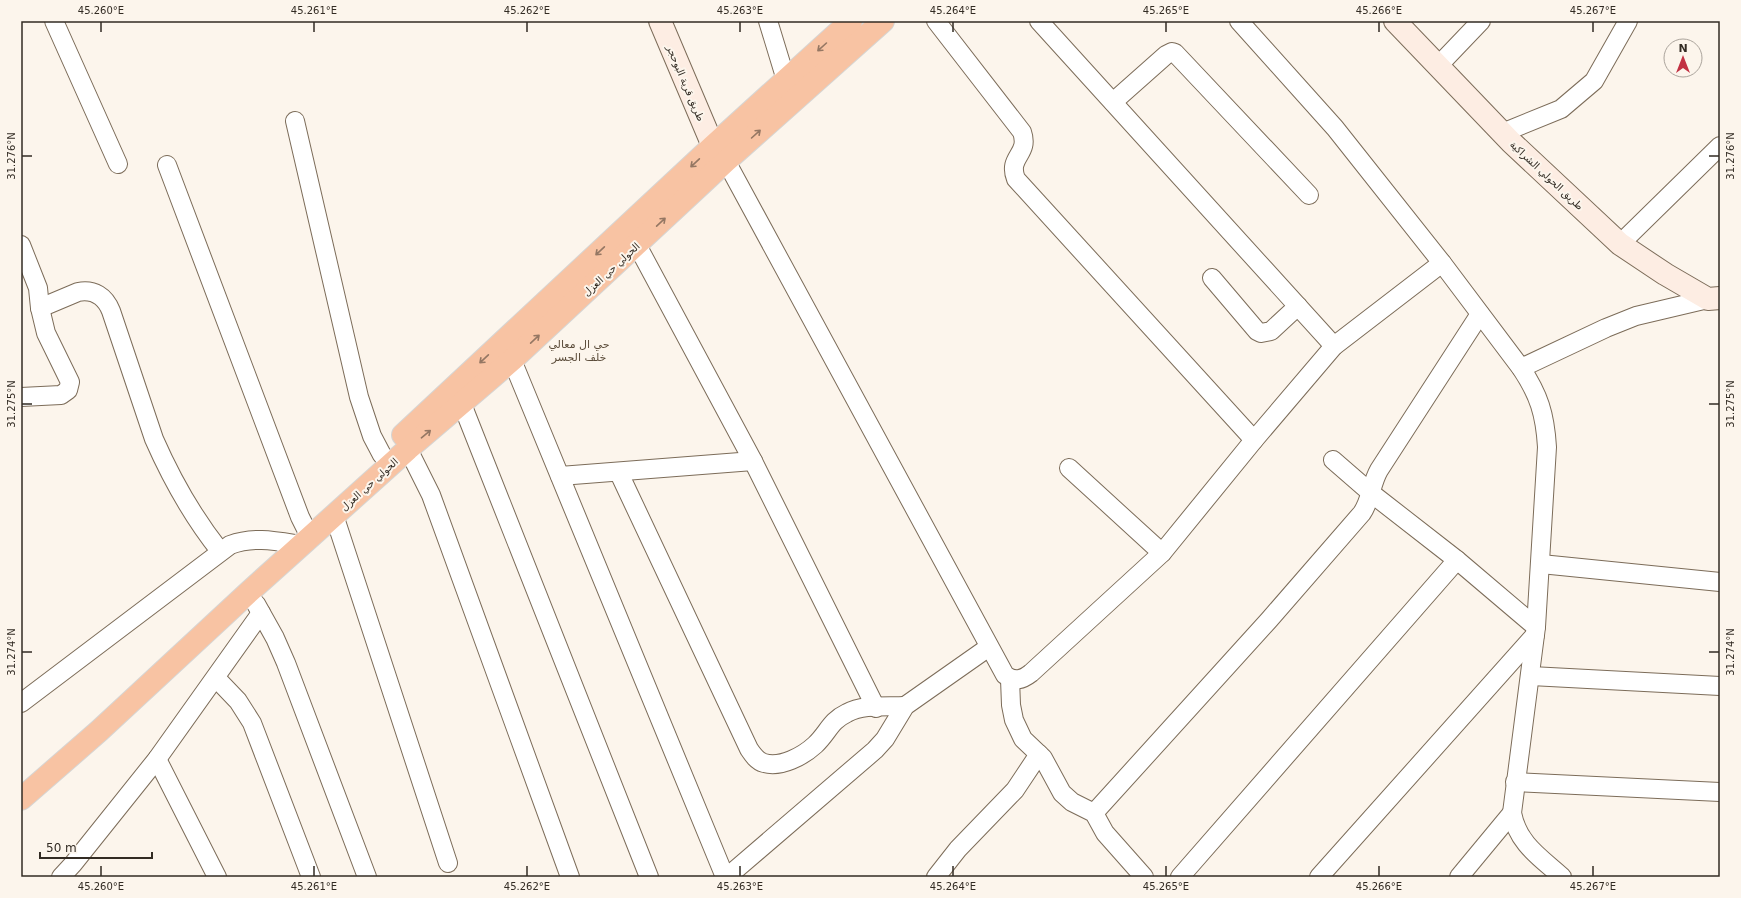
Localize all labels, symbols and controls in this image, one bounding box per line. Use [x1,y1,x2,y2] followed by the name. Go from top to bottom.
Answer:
[78,5,124,16] text: 45.260°E
[291,5,337,16] text: 45.261°E
[504,5,550,16] text: 45.262°E
[717,5,763,16] text: 45.263°E
[930,5,976,16] text: 45.264°E
[1143,5,1189,16] text: 45.265°E
[1356,5,1402,16] text: 45.266°E
[1570,5,1616,16] text: 45.267°E
[1663,38,1703,78] north arrow
[818,42,828,51] one-way arrow
[1678,42,1688,55] text: N
[664,43,707,123] street label: طريق قرية البوحجر
[751,129,761,139] one-way arrow
[6,132,17,180] text: 31.276°N
[1725,132,1736,180] text: 31.276°N
[1507,139,1586,213] street label: طريق الحولي الشراكية
[690,158,700,167] one-way arrow
[656,218,666,227] one-way arrow
[581,240,643,299] street label: الحولي حي العزل
[595,246,605,256] one-way arrow
[529,335,540,344] one-way arrow
[548,338,610,364] district label: حي ال معالي خلف الجسر
[480,354,490,363] one-way arrow
[6,380,17,428] text: 31.275°N
[1725,380,1736,428] text: 31.275°N
[421,429,431,438] one-way arrow
[338,456,401,514] street label: الحولي حي العزل
[6,628,17,676] text: 31.274°N
[1725,628,1736,676] text: 31.274°N
[40,834,152,860] scale bar
[46,841,77,855] text: 50 m
[78,881,124,892] text: 45.260°E
[291,881,337,892] text: 45.261°E
[504,881,550,892] text: 45.262°E
[717,881,763,892] text: 45.263°E
[930,881,976,892] text: 45.264°E
[1143,881,1189,892] text: 45.265°E
[1356,881,1402,892] text: 45.266°E
[1570,881,1616,892] text: 45.267°E

